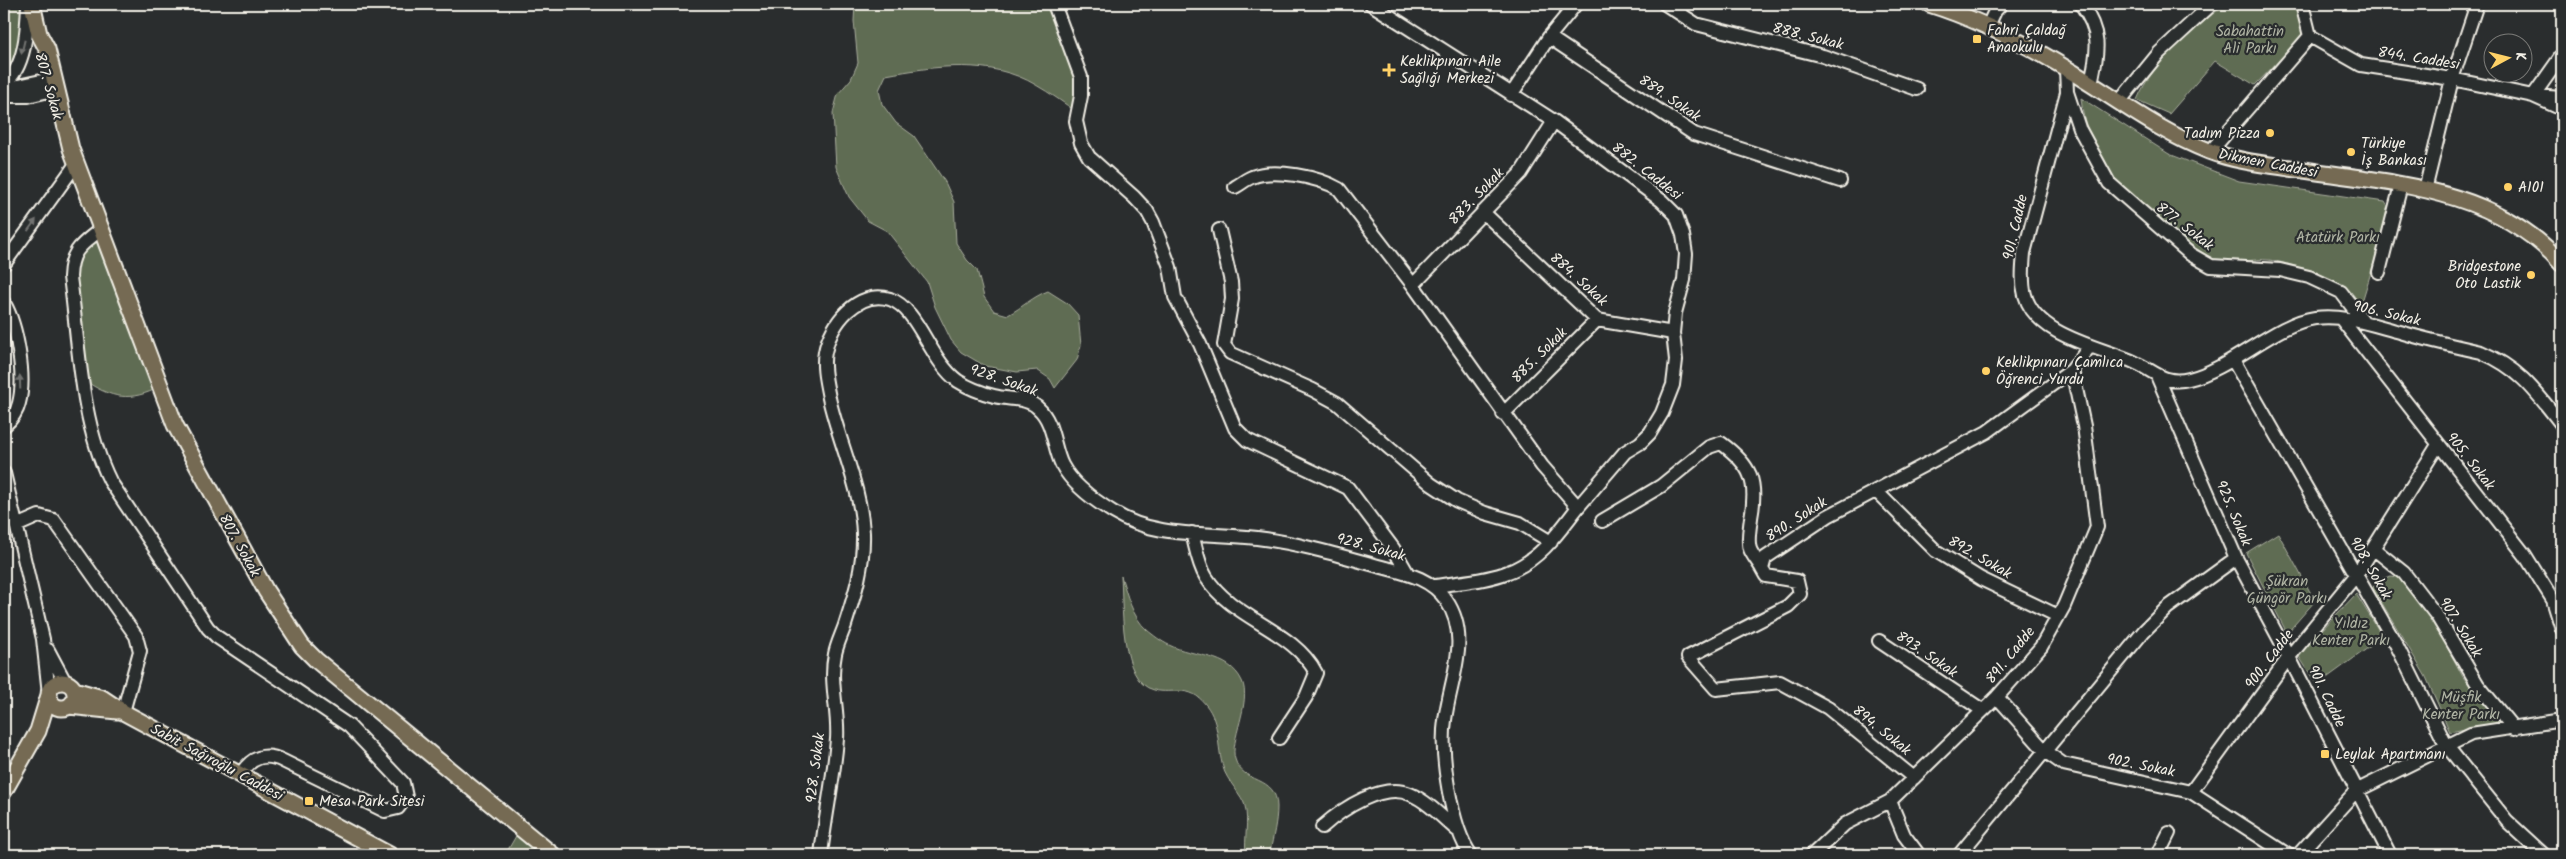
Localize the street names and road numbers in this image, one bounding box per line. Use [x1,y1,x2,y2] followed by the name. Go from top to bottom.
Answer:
[1770,17,1847,58] street label: 888. Sokak
[2376,41,2463,78] street label: 844. Caddesi
[27,50,69,124] street label: 807. Sokak
[1633,69,1706,129] street label: 889. Sokak
[1606,136,1688,208] street label: 882. Caddesi
[2216,143,2321,186] street label: Dikmen Caddesi
[1443,162,1511,231] street label: 883. Sokak
[1997,192,2035,262] street label: 901. Cadde
[2150,196,2219,258] street label: 877. Sokak
[1544,247,1614,313] street label: 884. Sokak
[2351,295,2424,334] street label: 906. Sokak
[1506,321,1574,389] street label: 885. Sokak
[966,358,1042,404] street label: 928. Sokak
[2440,427,2501,497] street label: 905. Sokak
[2208,477,2258,551] street label: 925. Sokak
[1761,490,1833,549] street label: 890. Sokak
[212,510,267,582] street label: 807. Sokak
[1334,527,1409,569] street label: 928. Sokak
[1943,530,2017,586] street label: 892. Sokak
[2342,532,2398,605] street label: 908. Sokak
[2432,593,2489,663] street label: 907. Sokak
[1980,621,2042,690] street label: 891. Cadde
[2239,624,2300,695] street label: 900. Cadde
[1891,625,1963,685] street label: 893. Sokak
[2301,661,2352,732] street label: 901. Cadde
[1847,699,1917,763] street label: 894. Sokak
[146,718,289,809] street label: Sabit Sağıroğlu Caddesi
[800,731,832,805] street label: 928. Sokak
[2105,748,2178,785] street label: 902. Sokak

